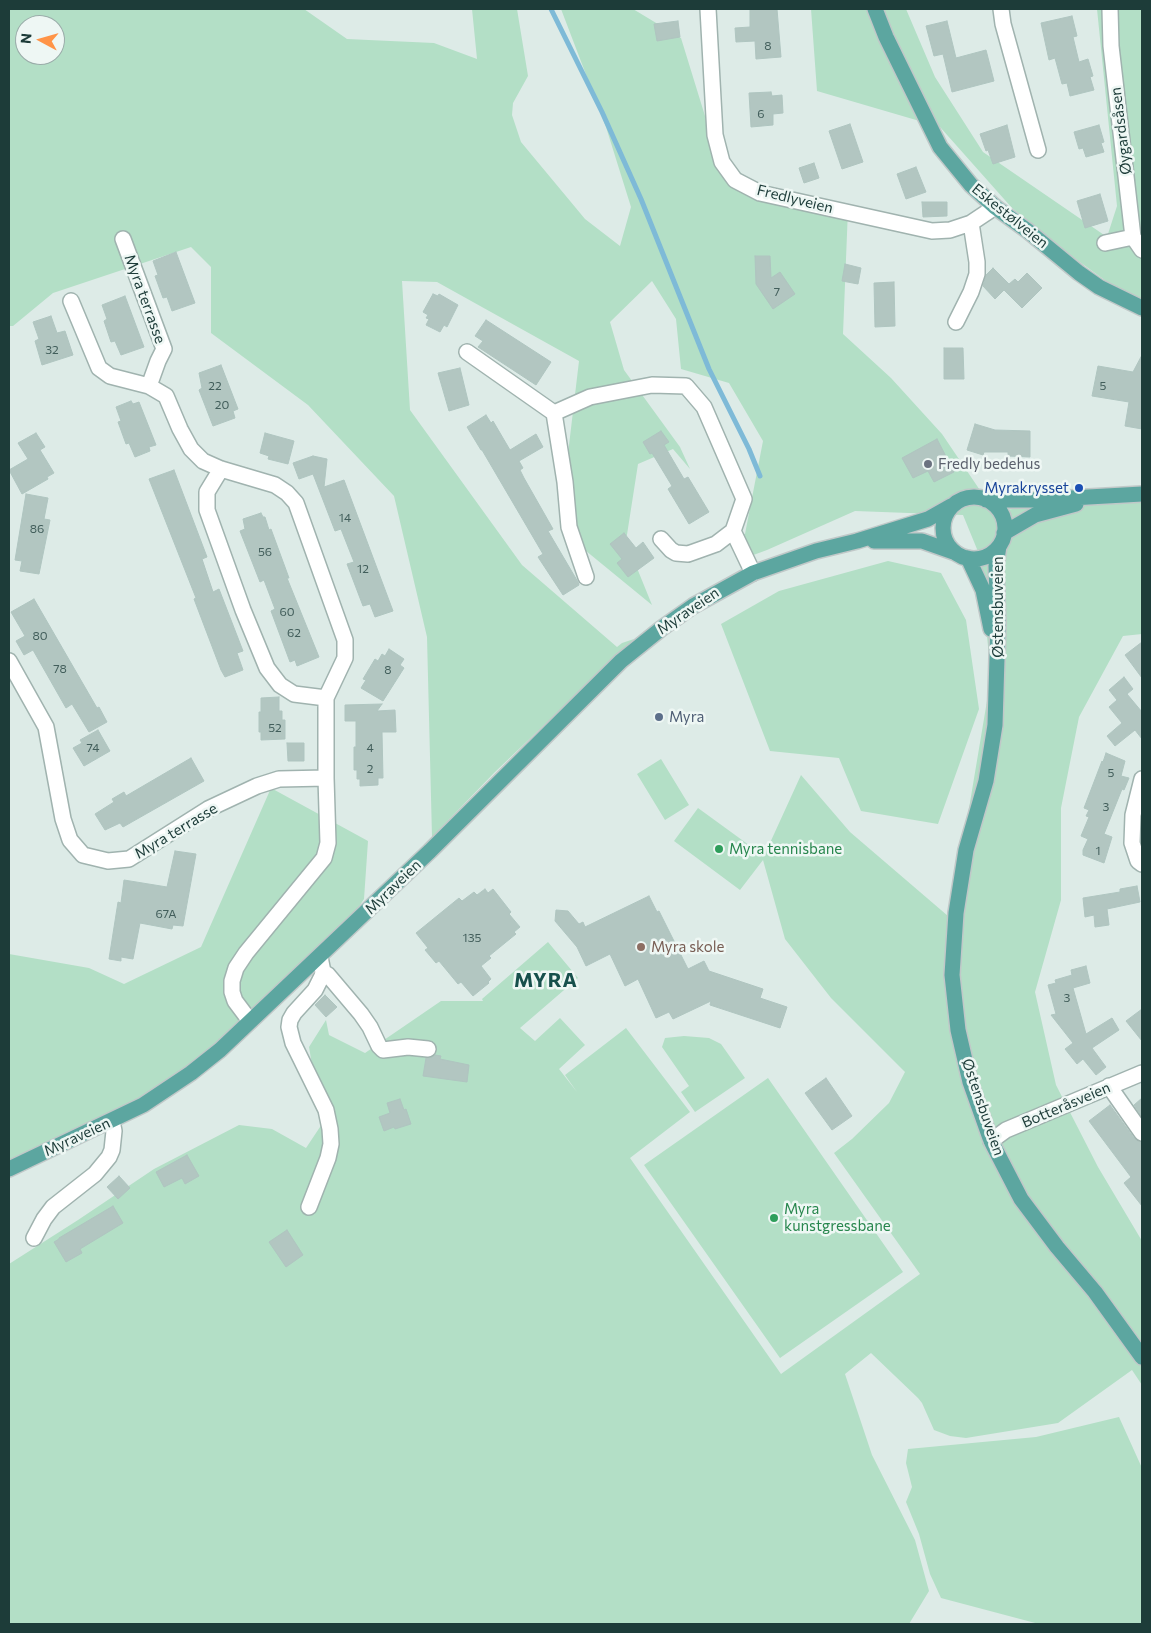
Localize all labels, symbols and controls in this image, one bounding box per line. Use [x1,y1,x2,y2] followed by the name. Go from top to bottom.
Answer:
[15,15,65,65] north arrow
[17,32,35,45] text: N
[764,39,772,53] house number: 8
[1107,86,1135,176] street label: Øygardsåsen
[757,107,765,121] house number: 6
[968,180,1052,252] street label: Eskestølveien
[755,181,835,217] street label: Fredlyveien
[121,252,169,346] street label: Myra terrasse
[774,285,780,299] house number: 7
[45,343,59,357] house number: 32
[208,379,222,393] house number: 22
[1100,379,1106,393] house number: 5
[215,398,229,412] house number: 20
[938,455,1040,473] place label: Fredly bedehus
[922,458,934,470] marker: Fredly bedehus
[984,479,1069,497] place label: Myrakrysset
[1073,482,1085,494] marker: Myrakrysset
[339,511,351,525] house number: 14
[30,522,44,536] house number: 86
[258,545,272,559] house number: 56
[989,556,1007,658] street label: Østensbuveien
[357,562,369,576] house number: 12
[654,584,722,638] street label: Myraveien
[279,605,295,619] house number: 60
[287,626,301,640] house number: 62
[32,629,48,643] house number: 80
[53,662,67,676] house number: 78
[384,663,392,677] house number: 8
[669,708,704,726] place label: Myra
[653,711,665,723] marker: Myra
[268,721,282,735] house number: 52
[87,741,99,755] house number: 74
[366,741,374,755] house number: 4
[367,762,373,776] house number: 2
[1108,766,1114,780] house number: 5
[131,799,221,863] street label: Myra terrasse
[1103,800,1109,814] house number: 3
[729,840,842,858] place label: Myra tennisbane
[713,843,725,855] marker: Myra tennisbane
[1095,844,1101,858] house number: 1
[361,856,425,918] street label: Myraveien
[156,907,176,921] house number: 67A
[463,931,481,945] house number: 135
[651,938,724,956] place label: Myra skole
[635,941,647,953] marker: Myra skole
[514,968,578,992] district label: MYRA
[1064,991,1070,1005] house number: 3
[958,1056,1008,1158] street label: Østensbuveien
[1019,1078,1113,1132] street label: Botteråsveien
[41,1114,113,1160] street label: Myraveien
[784,1200,891,1235] place label: Myra kunstgressbane
[768,1212,780,1224] marker: Myra kunstgressbane

